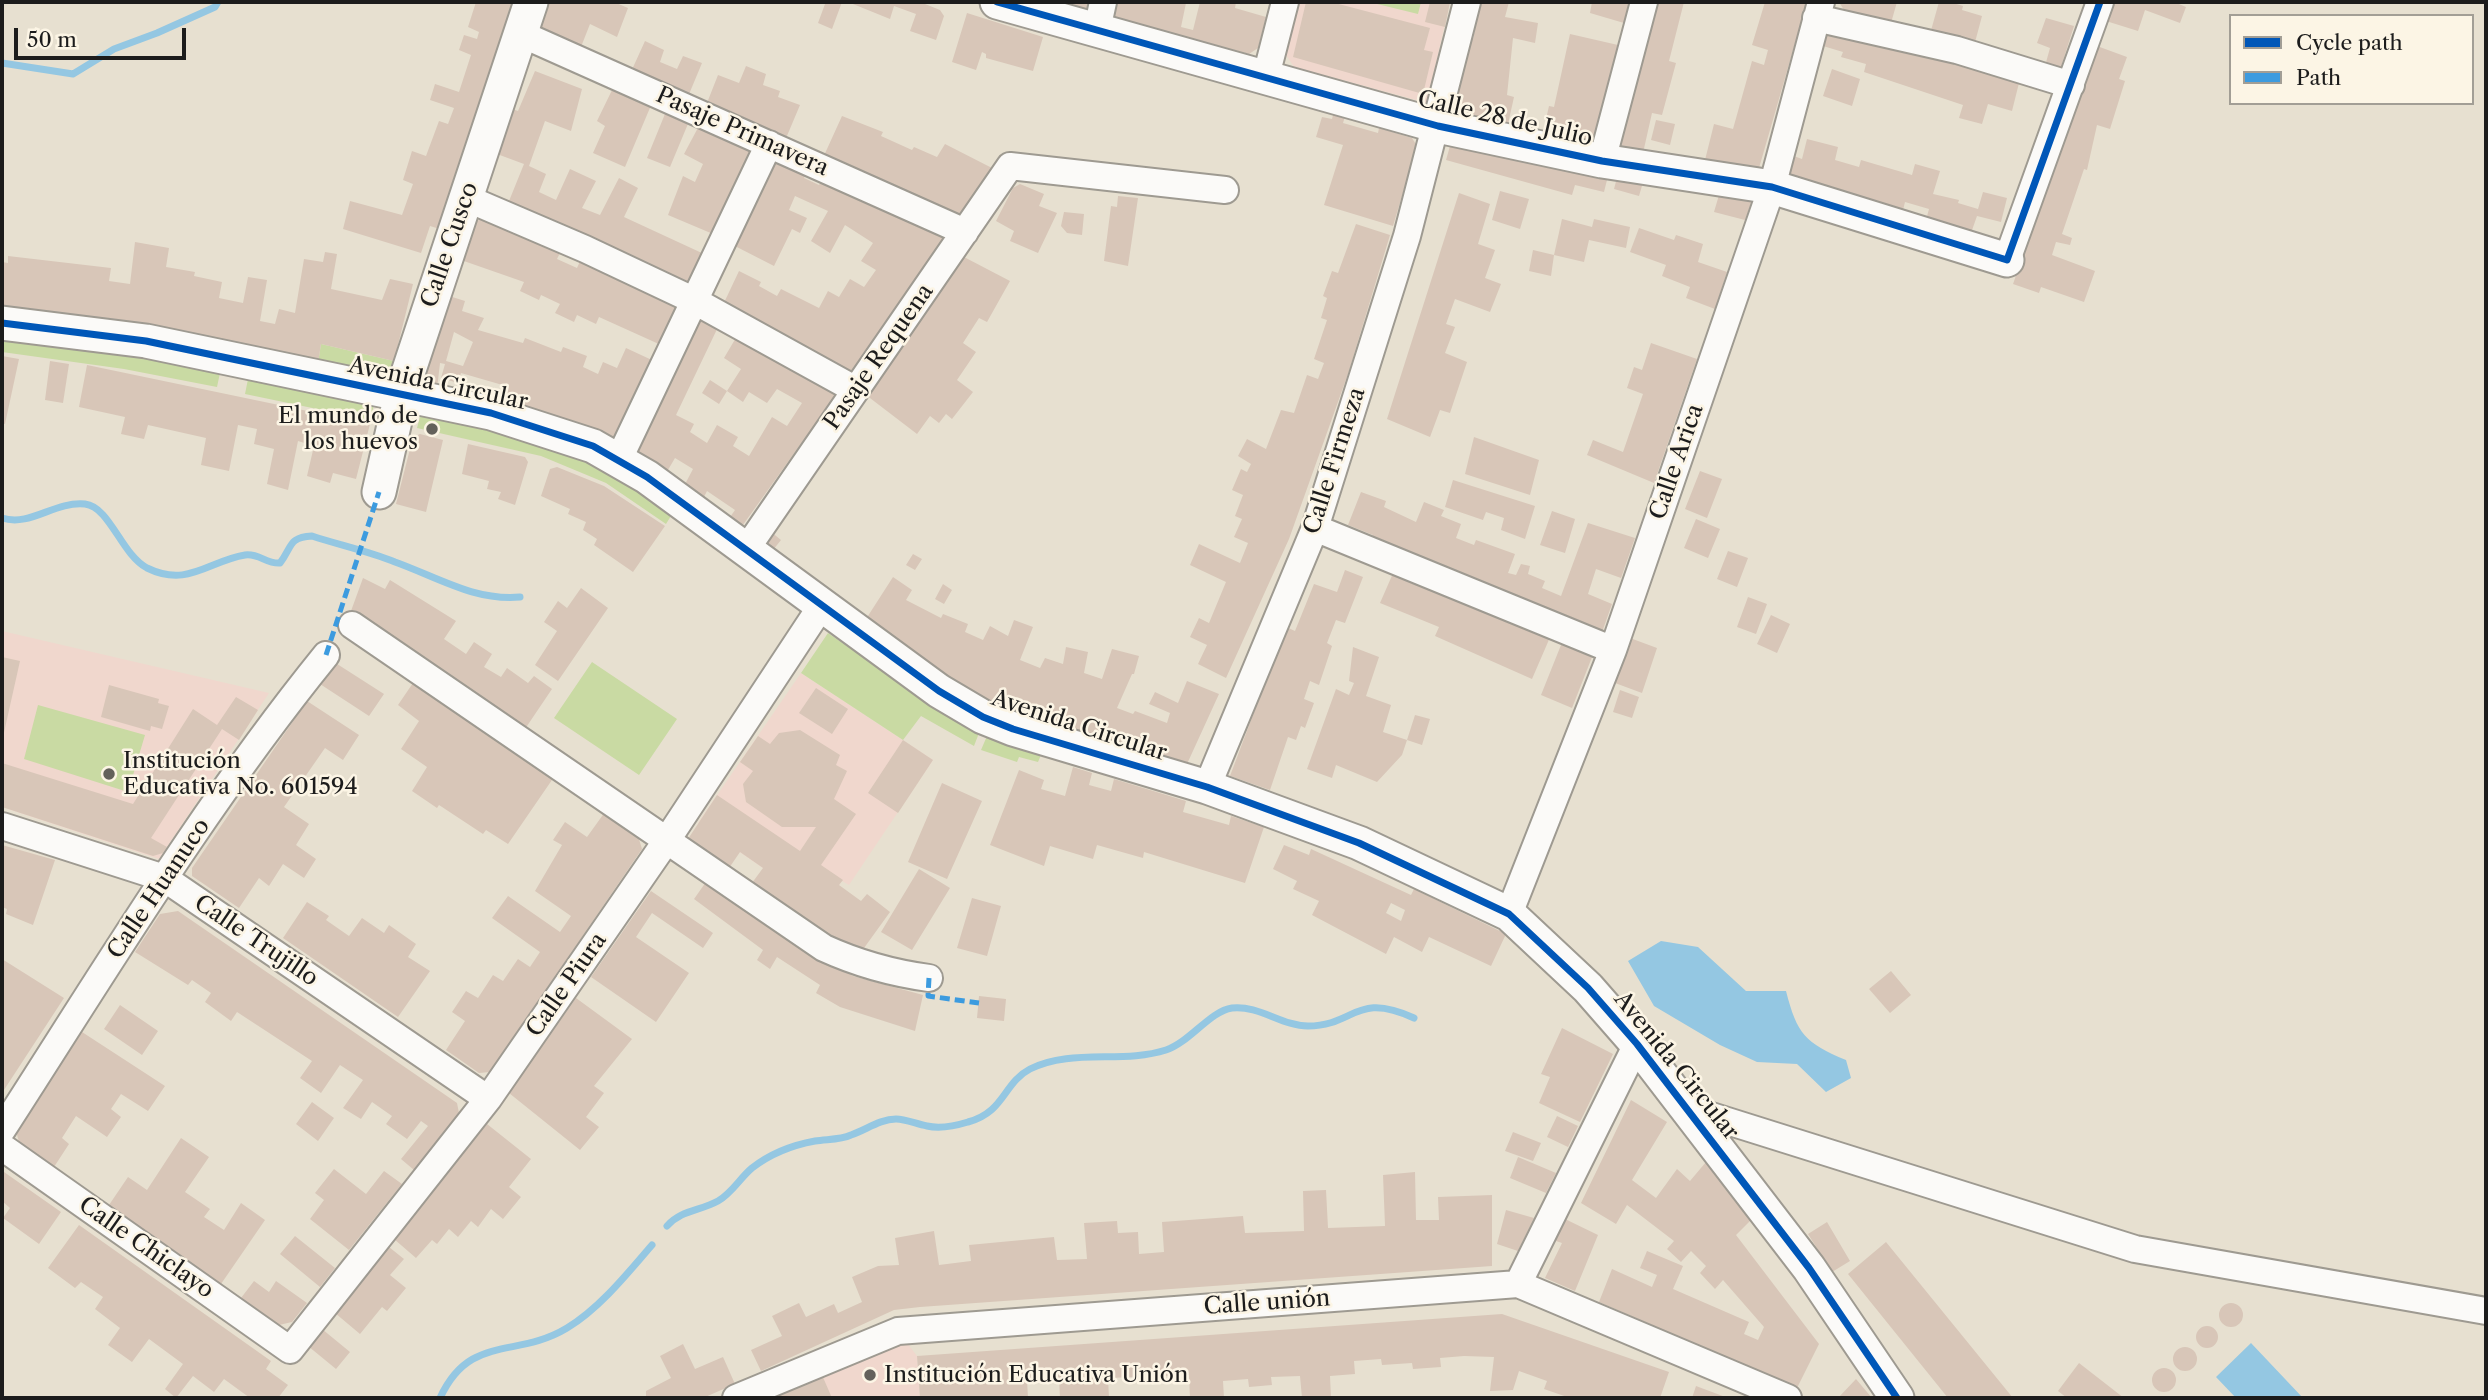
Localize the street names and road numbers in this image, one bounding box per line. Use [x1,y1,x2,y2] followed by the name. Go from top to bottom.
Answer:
[651,82,833,182] street label: Pasaje Primavera
[1415,85,1595,153] street label: Calle 28 de Julio
[416,179,484,311] street label: Calle Cusco
[818,279,940,435] street label: Pasaje Requena
[346,351,530,417] street label: Avenida Circular
[1298,384,1372,538] street label: Calle Firmeza
[1644,401,1710,523] street label: Calle Arica
[988,685,1170,767] street label: Avenida Circular
[102,814,216,964] street label: Calle Huanuco
[189,889,323,993] street label: Calle Trujillo
[521,928,613,1042] street label: Calle Piura
[1608,986,1744,1146] street label: Avenida Circular
[73,1191,219,1305] street label: Calle Chiclayo
[1203,1285,1331,1321] street label: Calle unión

